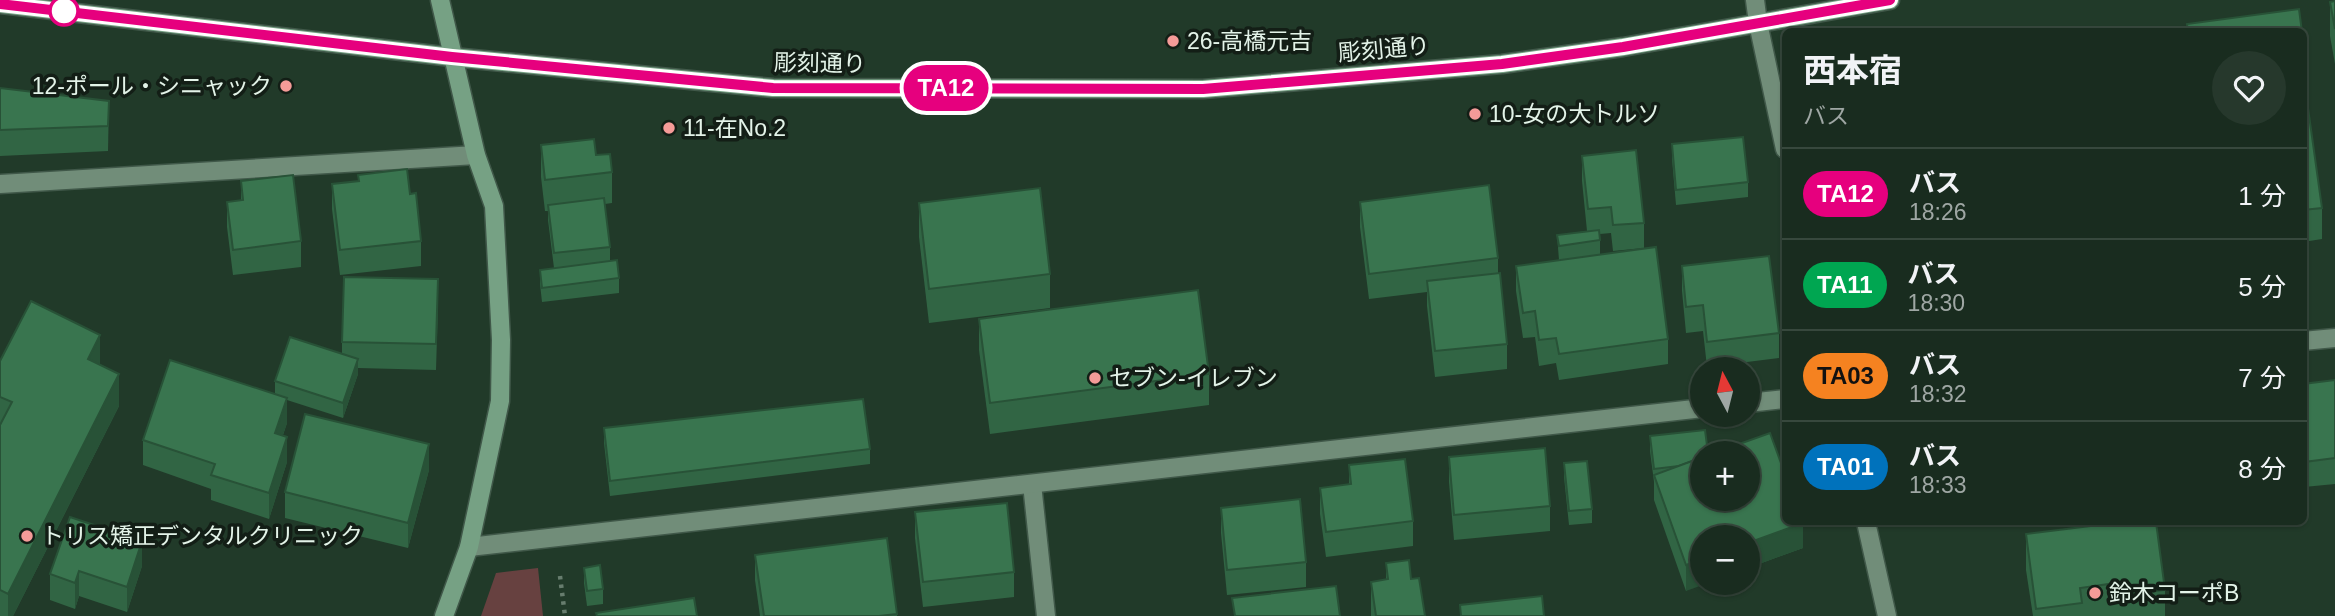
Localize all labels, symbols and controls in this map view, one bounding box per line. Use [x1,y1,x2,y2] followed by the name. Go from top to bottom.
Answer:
[49,0,79,26] unlabelled marker
[1187,28,1312,54] place label: 26-高橋元吉
[1337,32,1431,66] street label: 彫刻通り
[1165,33,1181,49] marker: 26-高橋元吉
[774,49,866,77] street label: 彫刻通り
[2212,51,2286,125] button: heart
[1803,52,1902,89] text: 西本宿
[897,65,995,111] line badge: TA12
[32,73,272,99] place label: 12-ポール・シニャック
[918,74,974,101] text: TA12
[278,78,294,94] marker: 12-ポール・シニャック
[1489,101,1660,127] place label: 10-女の大トルソ
[1803,103,1849,129] text: バス
[1467,106,1483,122] marker: 10-女の大トルソ
[683,115,786,141] place label: 11-在No.2
[661,120,677,136] marker: 11-在No.2
[1909,168,1961,198] text: バス
[1817,180,1874,207] text: TA12
[2238,181,2286,211] text: 1 分
[1909,199,1966,225] text: 18:26
[1908,259,1960,289] text: バス
[1817,271,1873,298] text: TA11
[2238,272,2286,302] text: 5 分
[1908,290,1965,316] text: 18:30
[1909,350,1961,380] text: バス
[1690,357,1760,427] north arrow
[1690,357,1760,595] map controls
[1817,362,1874,389] text: TA03
[2238,363,2286,393] text: 7 分
[1109,365,1278,391] place label: セブン-イレブン
[1087,370,1103,386] marker: セブン-イレブン
[1909,381,1966,407] text: 18:32
[1690,441,1760,511] button: +
[1909,441,1961,471] text: バス
[1817,453,1874,480] text: TA01
[2238,454,2286,484] text: 8 分
[1909,472,1966,498] text: 18:33
[41,523,363,549] place label: トリス矯正デンタルクリニック
[1690,525,1760,595] button: −
[19,528,35,544] marker: トリス矯正デンタルクリニック
[2109,580,2239,606] place label: 鈴木コーポB
[2087,585,2103,601] marker: 鈴木コーポB

